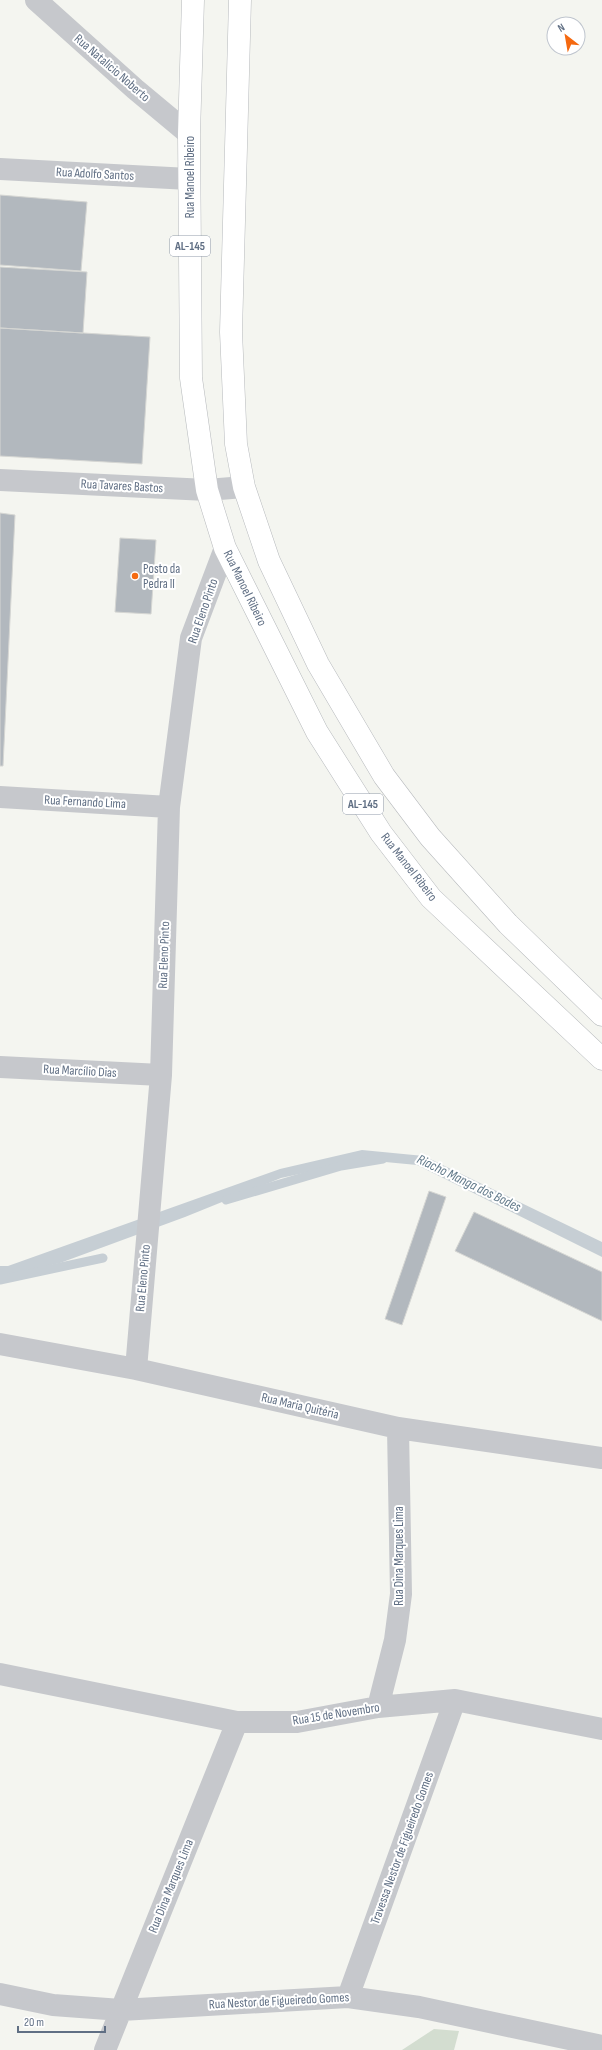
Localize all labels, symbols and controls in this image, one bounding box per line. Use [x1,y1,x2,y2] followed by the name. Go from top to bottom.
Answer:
[546,16,586,56] north arrow
[555,21,567,35] text: N
[71,31,153,105] street label: Rua Natalicio Noberto
[182,136,198,218] street label: Rua Manoel Ribeiro
[56,164,135,184] street label: Rua Adolfo Santos
[170,236,210,256] road number: AL-145
[80,476,164,496] street label: Rua Tavares Bastos
[220,548,270,628] street label: Rua Manoel Ribeiro
[143,561,180,592] place label: Posto da Pedra II
[130,571,140,581] marker: Posto da Pedra II
[184,577,222,645] street label: Rua Eleno Pinto
[44,792,126,812] street label: Rua Fernando Lima
[343,794,383,814] road number: AL-145
[377,830,441,904] street label: Rua Manoel Ribeiro
[155,921,173,989] street label: Rua Eleno Pinto
[43,1061,117,1081] street label: Rua Marcílio Dias
[414,1150,524,1216] water label: Riacho Manga dos Bodes
[132,1244,154,1312] street label: Rua Eleno Pinto
[260,1389,340,1423] street label: Rua Maria Quitéria
[391,1506,407,1606] street label: Rua Dina Marques Lima
[291,1699,381,1729] street label: Rua 15 de Novembro
[367,1769,437,1926] street label: Travessa Nestor de Figueiredo Gomes
[145,1837,197,1935] street label: Rua Dina Marques Lima
[208,1989,350,2013] street label: Rua Nestor de Figueiredo Gomes
[18,2008,105,2034] scale bar
[24,2015,44,2030] text: 20 m

